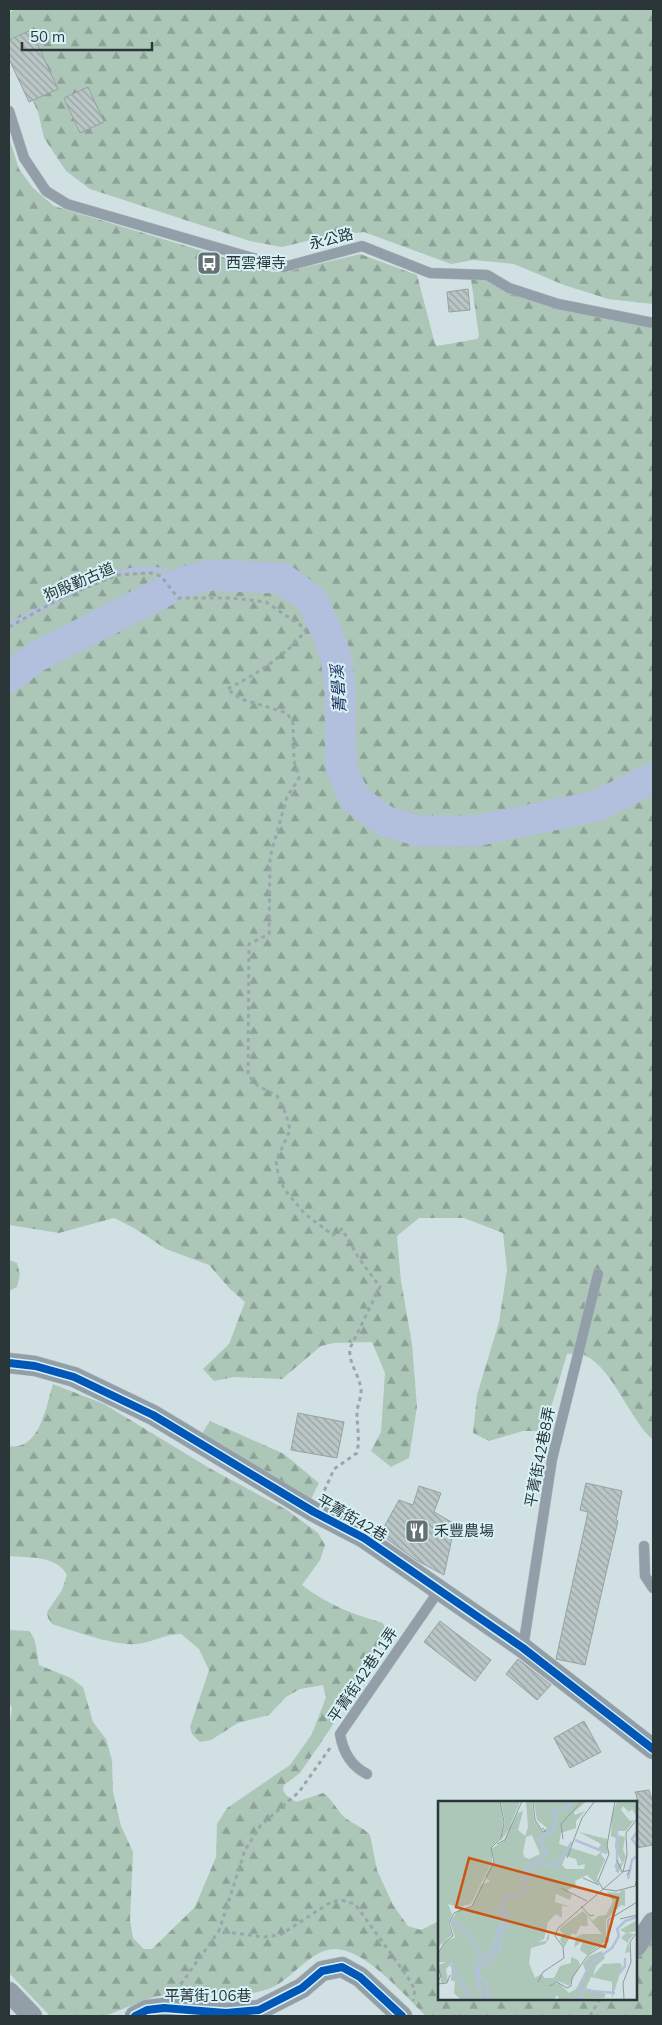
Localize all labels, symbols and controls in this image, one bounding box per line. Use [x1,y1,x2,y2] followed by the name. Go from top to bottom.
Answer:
[22,20,152,52] scale bar
[30,27,65,46] text: 50 m
[307,224,355,253] street label: 永公路
[196,250,222,276] bus stop icon: 西雲禪寺
[226,253,286,272] place label: 西雲禪寺
[41,558,117,605] street label: 狗殷勤古道
[326,662,350,714] water label: 菁礐溪
[520,1405,559,1509] street label: 平菁街42巷8弄
[314,1490,391,1545] street label: 平菁街42巷
[404,1518,430,1544] restaurant icon: 禾豐農場
[434,1521,494,1540] place label: 禾豐農場
[324,1623,402,1726] street label: 平菁街42巷11弄
[438,1801,637,2000] inset map
[164,1986,252,2005] street label: 平菁街106巷

